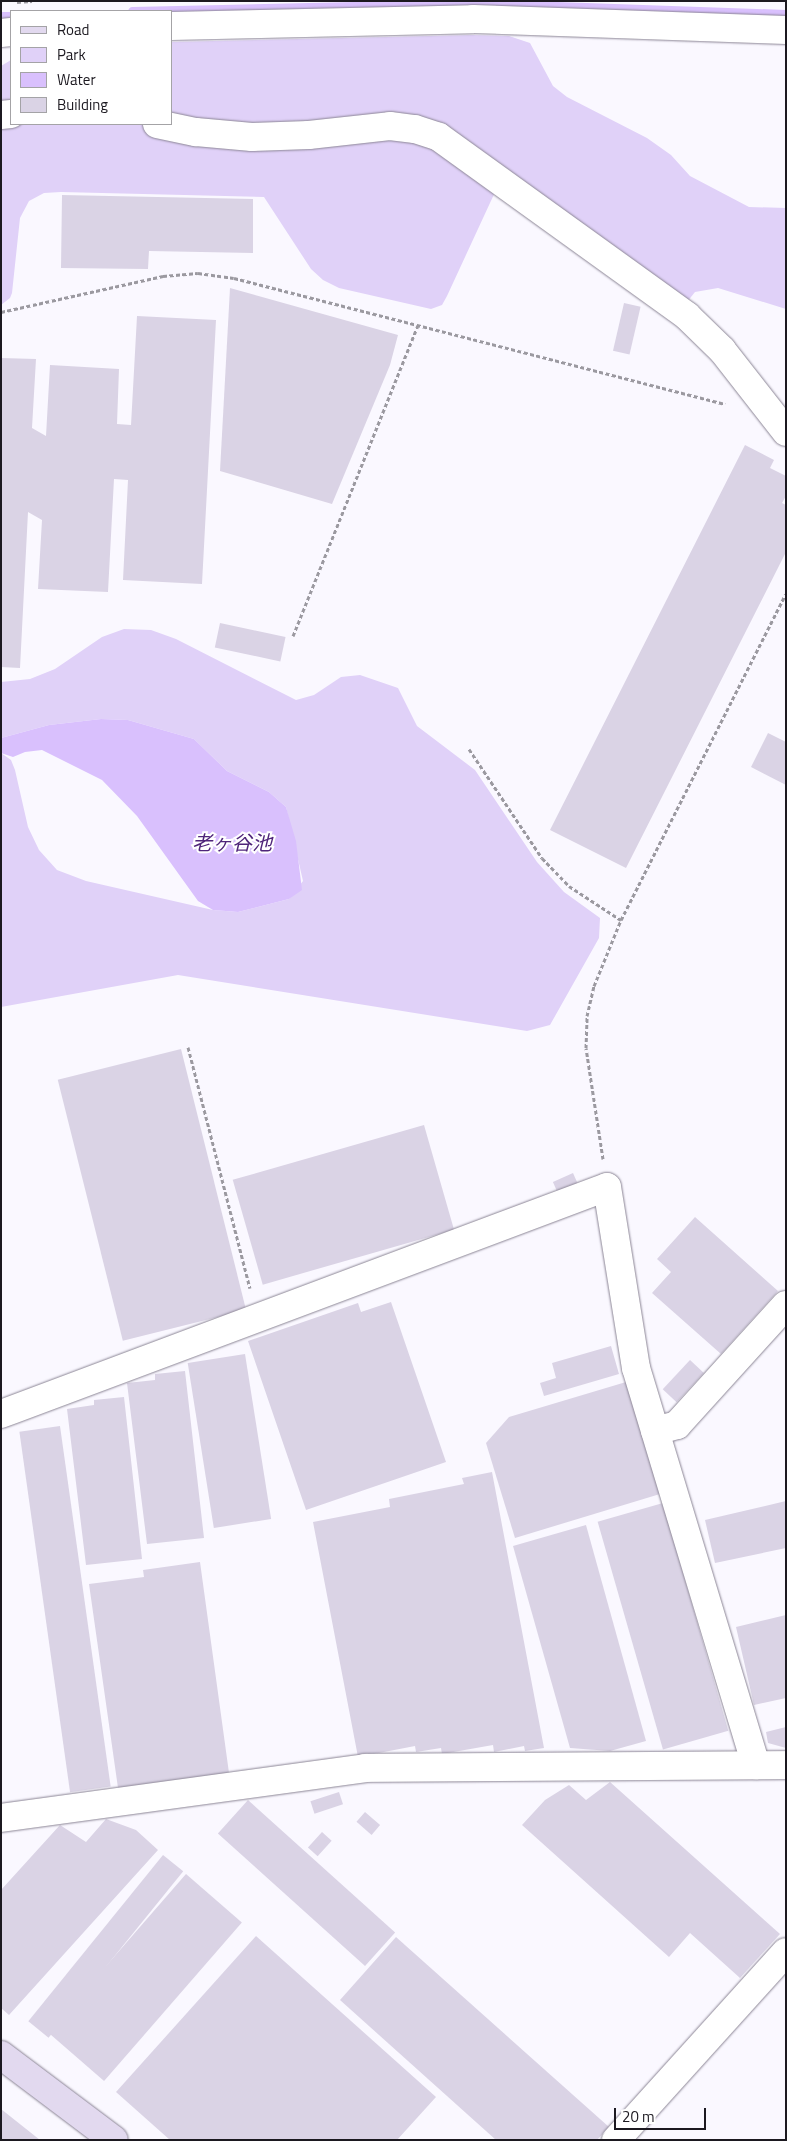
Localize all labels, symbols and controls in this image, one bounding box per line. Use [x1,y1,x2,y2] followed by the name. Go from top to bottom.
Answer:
[10,10,172,125] legend
[57,18,89,41] text: Road
[57,43,86,66] text: Park
[57,68,96,91] text: Water
[57,93,108,116] text: Building
[192,830,272,854] water label: 老ヶ谷池
[617,2098,710,2130] scale bar
[622,2105,655,2128] text: 20 m

